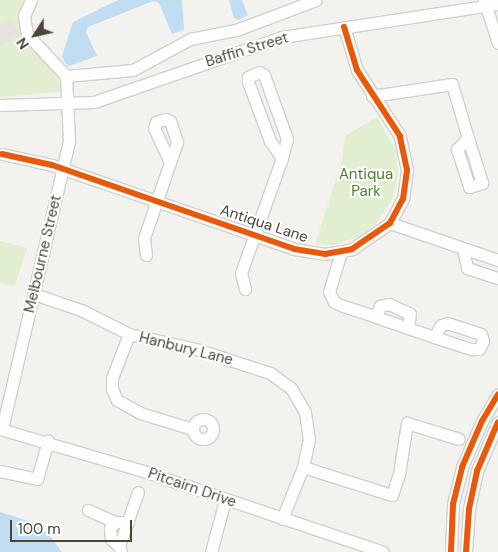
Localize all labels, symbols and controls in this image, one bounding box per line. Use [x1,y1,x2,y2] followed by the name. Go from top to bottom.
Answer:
[10,10,60,60] north arrow
[203,29,291,71] street label: Baffin Street
[12,34,33,53] text: N
[339,165,393,200] park label: Antiqua Park
[21,193,65,315] street label: Melbourne Street
[218,201,310,247] street label: Antiqua Lane
[137,329,235,369] street label: Hanbury Lane
[146,465,238,511] street label: Pitcairn Drive
[12,510,135,542] scale bar
[18,519,61,539] text: 100 m

